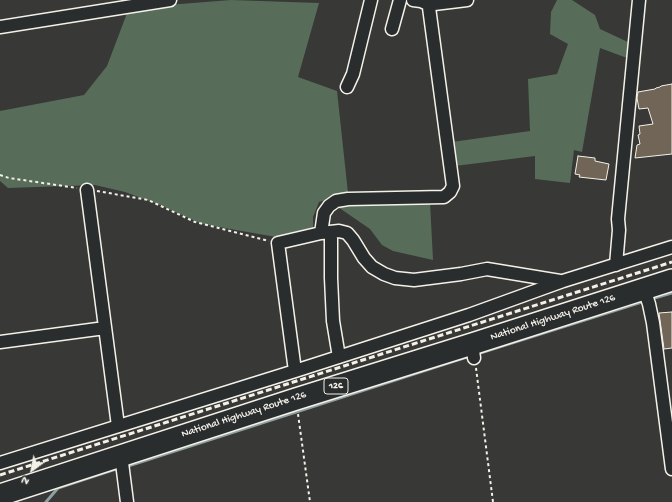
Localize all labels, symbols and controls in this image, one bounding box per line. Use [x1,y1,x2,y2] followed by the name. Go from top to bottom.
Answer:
[489,292,617,344] street label: National Highway Route 126
[324,378,348,394] road number: 126
[180,389,308,441] street label: National Highway Route 126
[12,450,52,490] north arrow
[19,473,32,487] text: N

